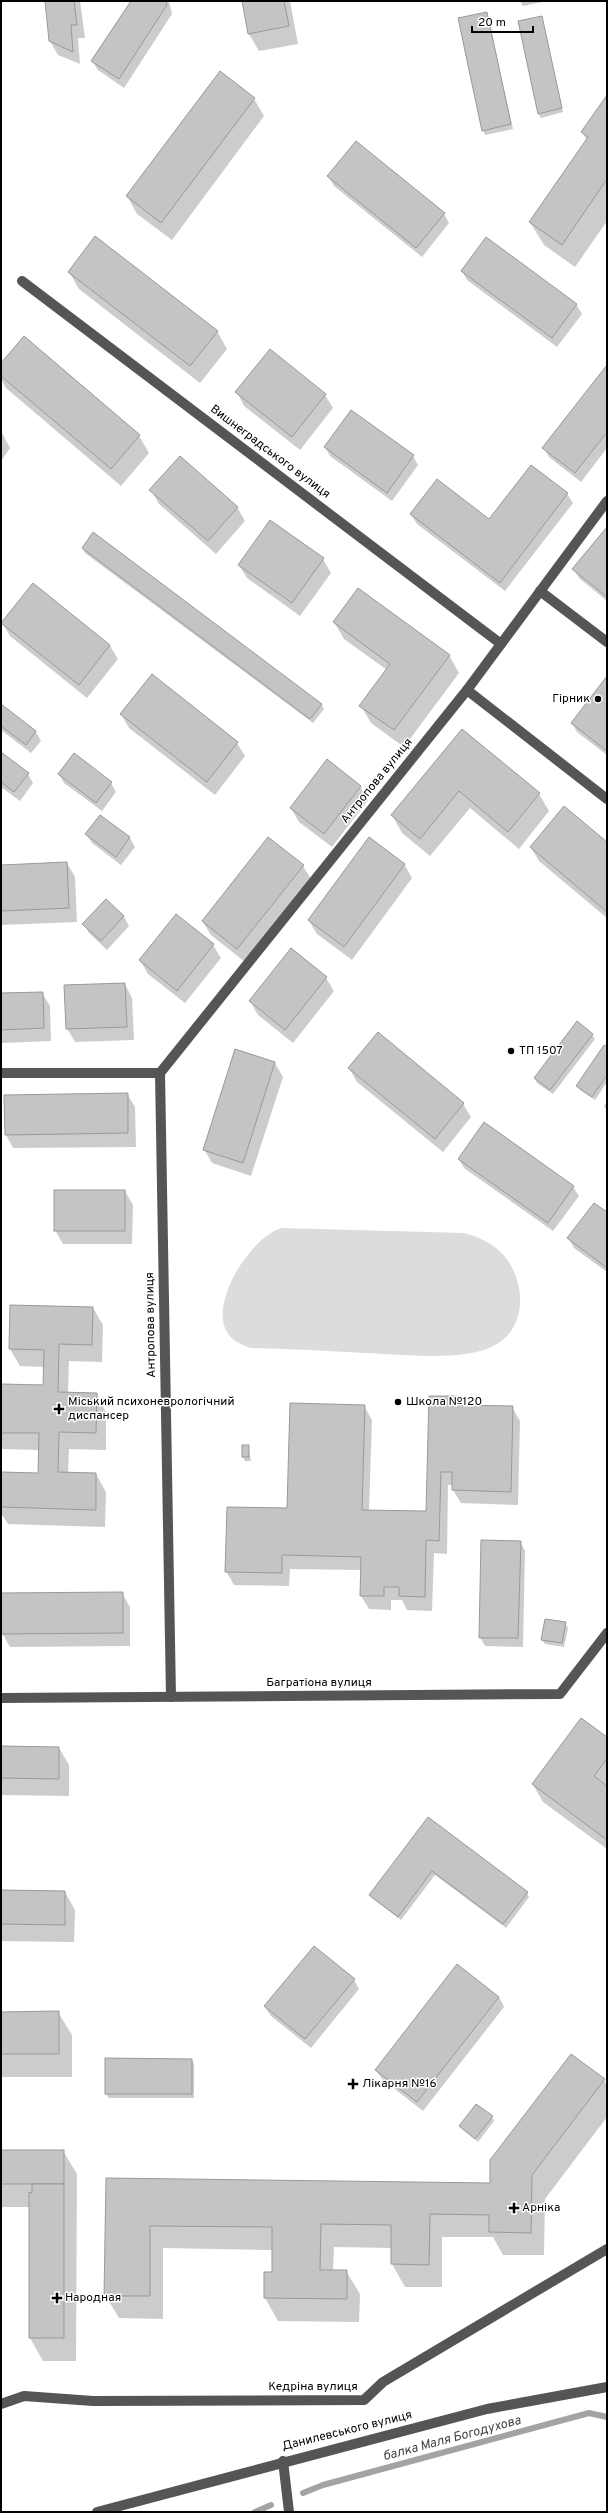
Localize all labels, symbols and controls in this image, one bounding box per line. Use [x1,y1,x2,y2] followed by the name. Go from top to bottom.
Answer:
[472,8,533,34] scale bar
[478,15,506,31] text: 20 m
[207,401,333,503] street label: Вишнеградського вулиця
[552,691,590,707] place label: Гірник
[593,694,603,704] marker: Гірник
[338,735,416,827] street label: Антропова вулиця
[519,1043,563,1059] place label: ТП 1507
[506,1046,516,1056] marker: ТП 1507
[142,1272,160,1378] street label: Антропова вулиця
[68,1394,234,1424] place label: Міський психоневрологічний диспансер
[406,1394,482,1410] place label: Школа №120
[393,1397,403,1407] marker: Школа №120
[53,1403,65,1415] marker: Міський психоневрологічний диспансер
[266,1675,372,1691] street label: Багратіона вулиця
[362,2076,437,2092] place label: Лікарня №16
[347,2078,359,2090] marker: Лікарня №16
[522,2200,560,2216] place label: Арніка
[509,2203,519,2213] marker: Арніка
[65,2290,121,2306] place label: Народная
[52,2293,62,2303] marker: Народная
[268,2379,358,2395] street label: Кедріна вулиця
[280,2407,414,2455] street label: Данилевського вулиця
[381,2413,523,2465] water label: балка Маля Богодухова

